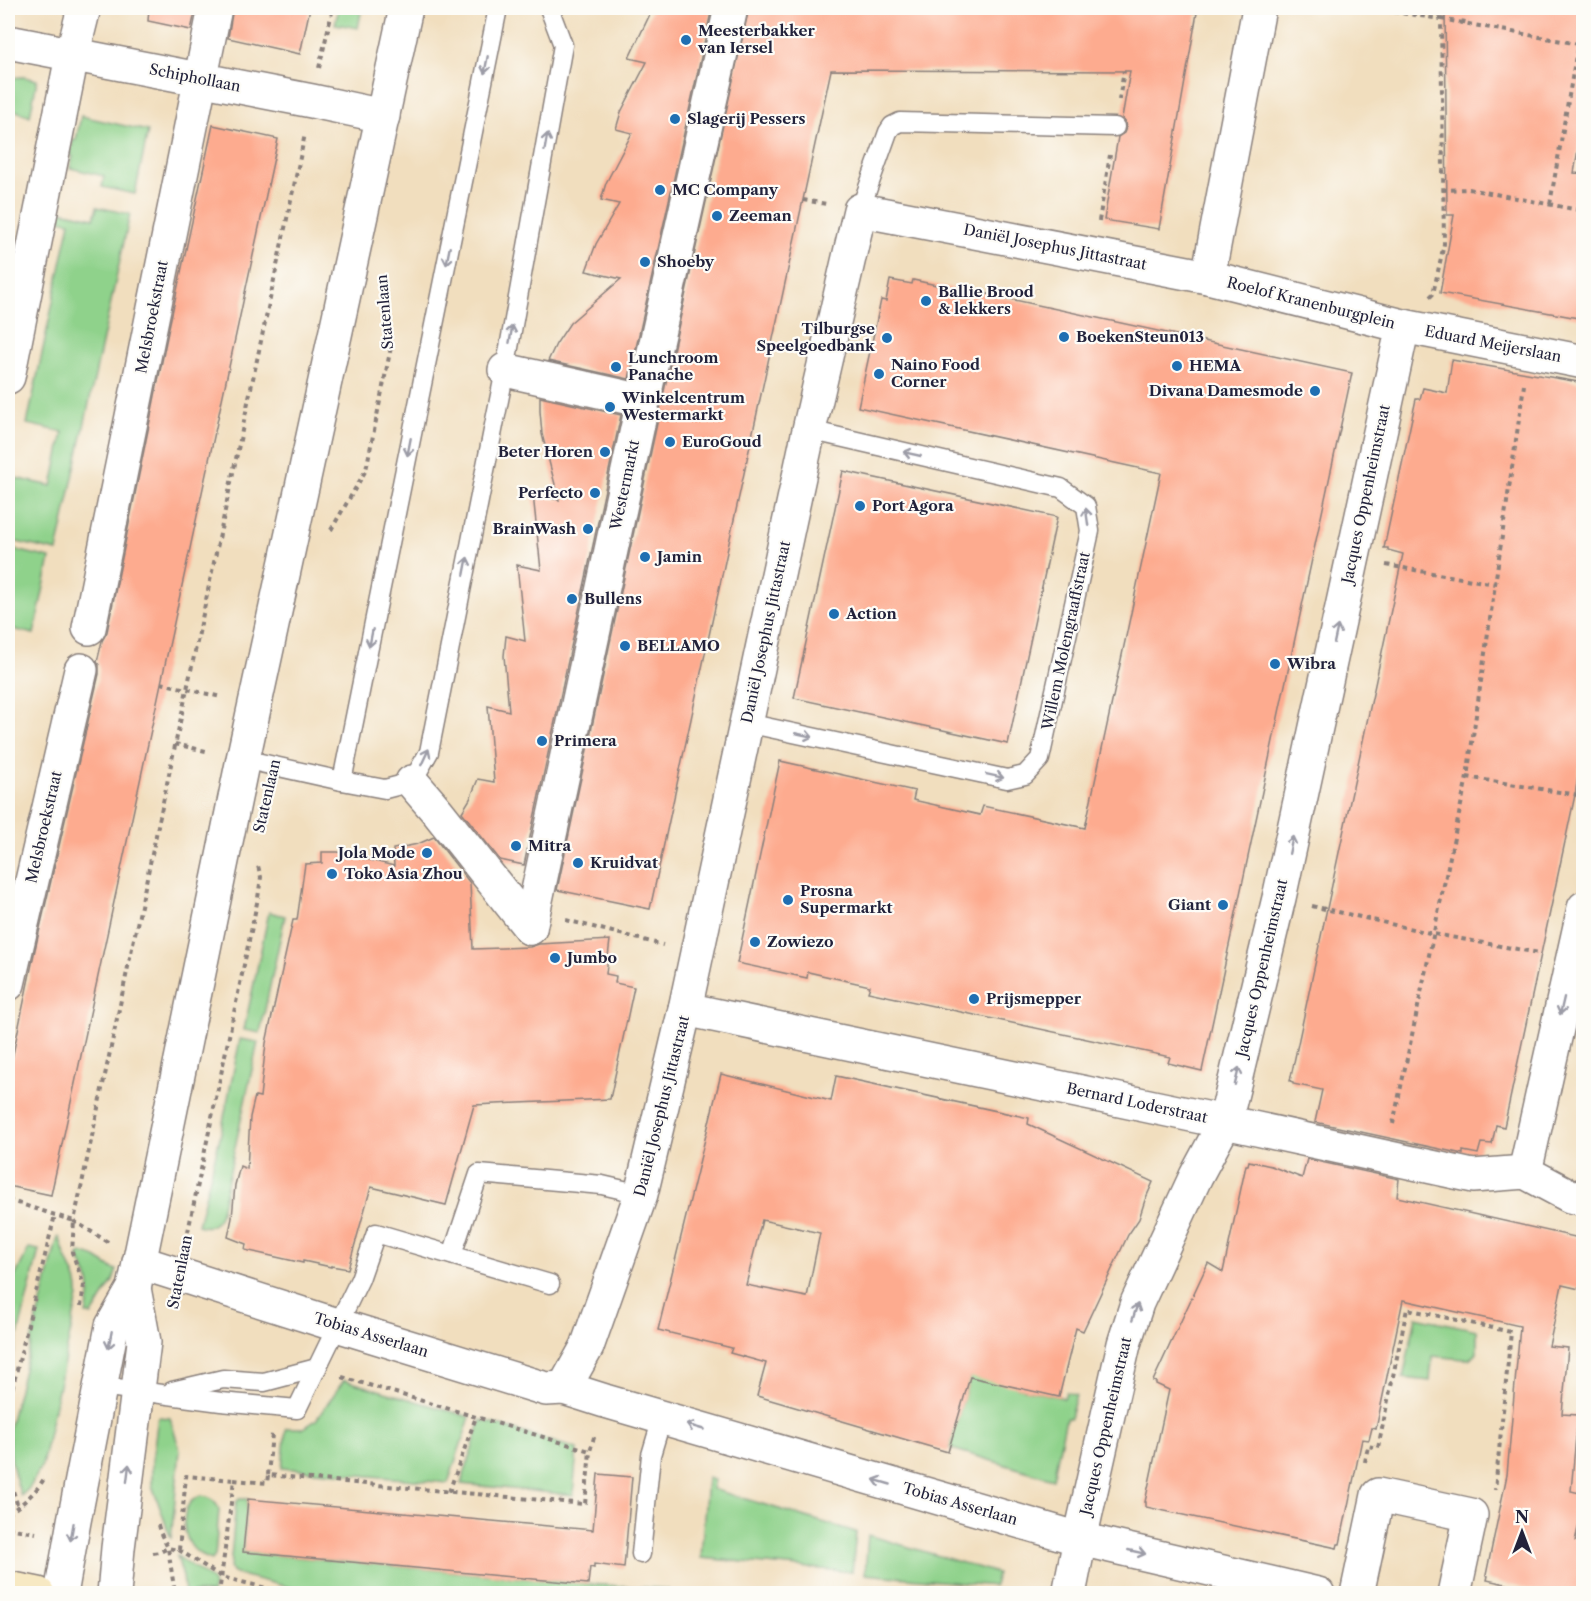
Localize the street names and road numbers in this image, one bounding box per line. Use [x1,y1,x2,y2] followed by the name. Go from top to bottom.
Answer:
[148,59,243,96] street label: Schiphollaan
[962,219,1149,274] street label: Daniël Josephus Jittastraat
[131,258,172,375] street label: Melsbroekstraat
[1225,272,1398,333] street label: Roelof Kranenburgplein
[372,273,397,350] street label: Statenlaan
[1423,321,1564,366] street label: Eduard Meijerslaan
[1337,402,1394,587] street label: Jacques Oppenheimstraat
[605,437,644,533] street label: Westermarkt
[737,538,794,725] street label: Daniël Josephus Jittastraat
[1037,549,1094,733] street label: Willem Molengraaffstraat
[249,757,284,835] street label: Statenlaan
[21,768,66,885] street label: Melsbroekstraat
[1231,876,1291,1061] street label: Jacques Oppenheimstraat
[630,1013,693,1198] street label: Daniël Josephus Jittastraat
[1065,1078,1210,1127] street label: Bernard Loderstraat
[163,1233,196,1311] street label: Statenlaan
[311,1308,431,1361] street label: Tobias Asserlaan
[1075,1334,1135,1519] street label: Jacques Oppenheimstraat
[900,1478,1021,1529] street label: Tobias Asserlaan

